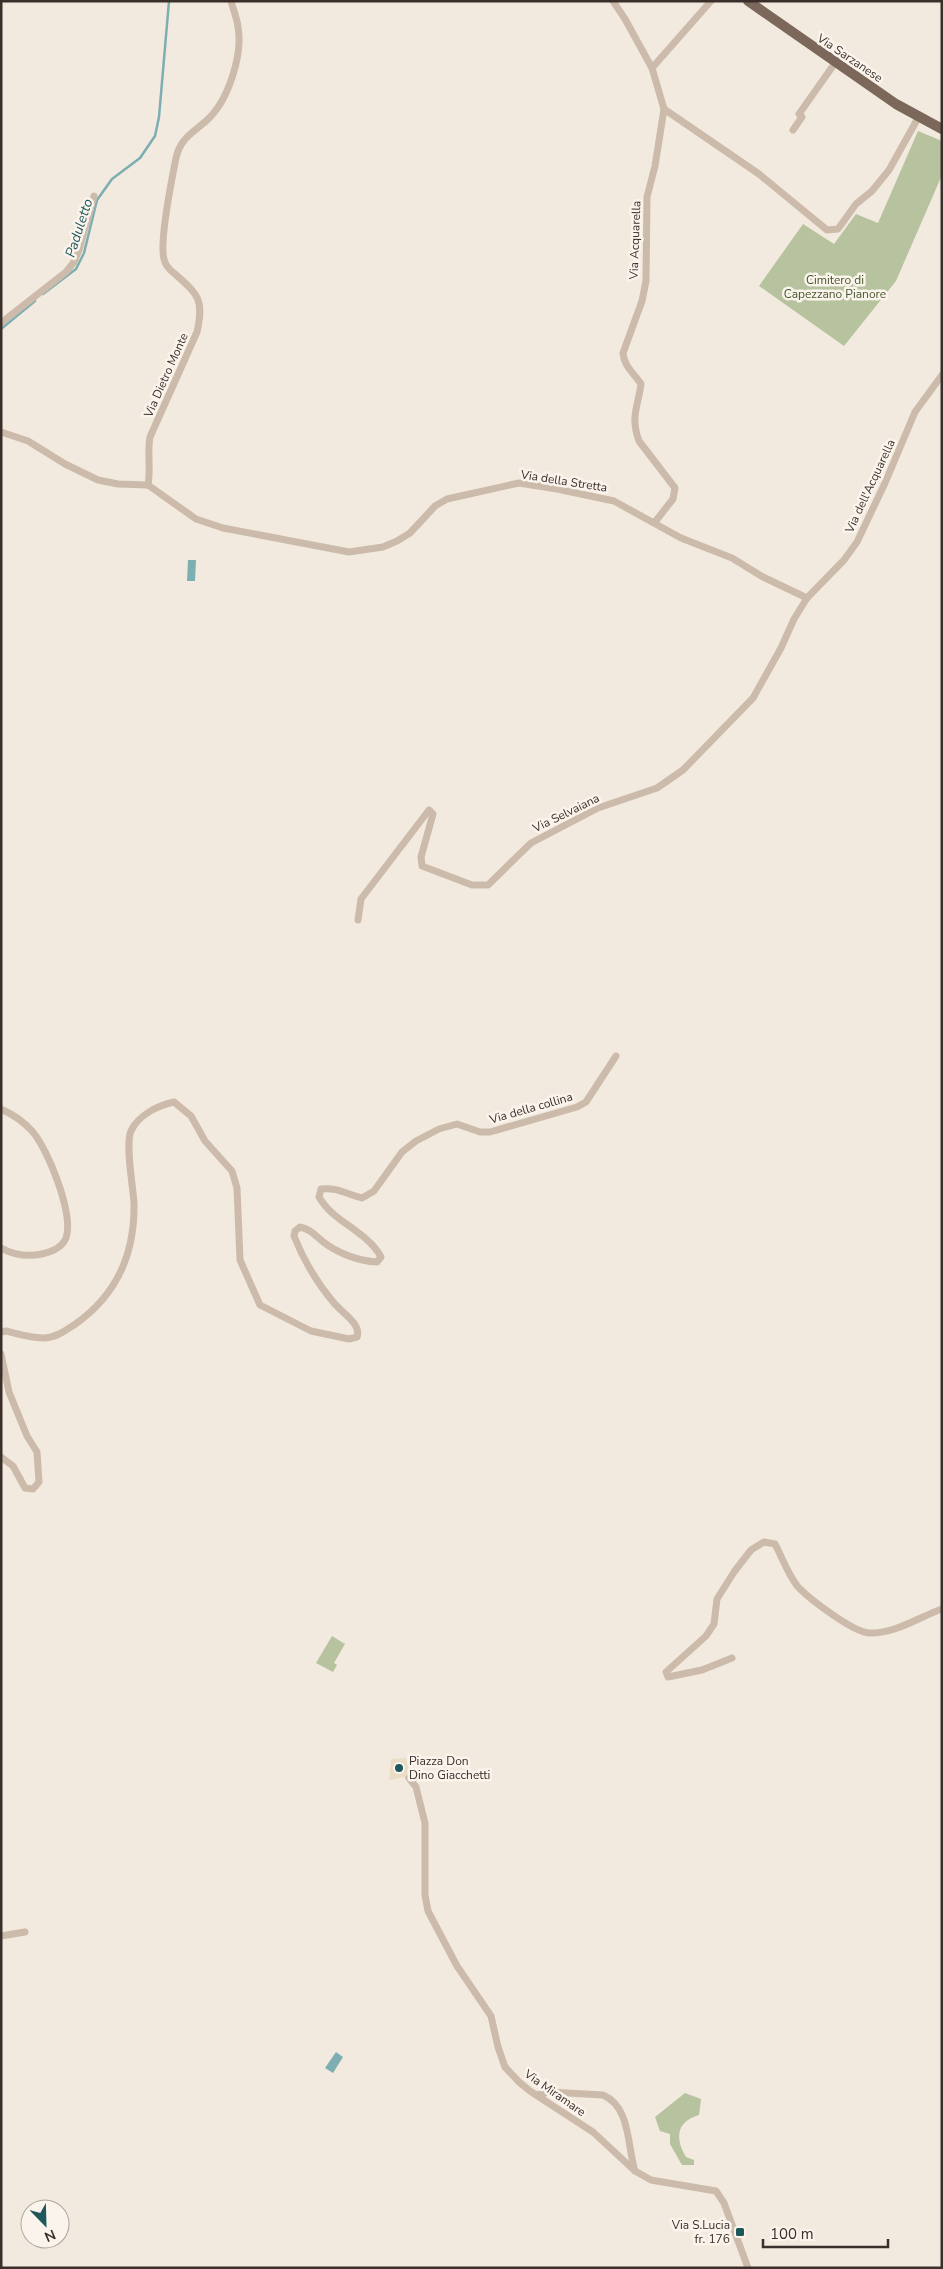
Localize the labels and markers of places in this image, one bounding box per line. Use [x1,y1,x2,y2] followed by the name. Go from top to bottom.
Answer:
[409,1753,490,1783] place label: Piazza Don Dino Giacchetti
[393,1762,405,1774] marker: Piazza Don Dino Giacchetti
[671,2217,730,2247] place label: Via S.Lucia fr. 176
[734,2226,746,2238] marker: Via S.Lucia fr. 176

